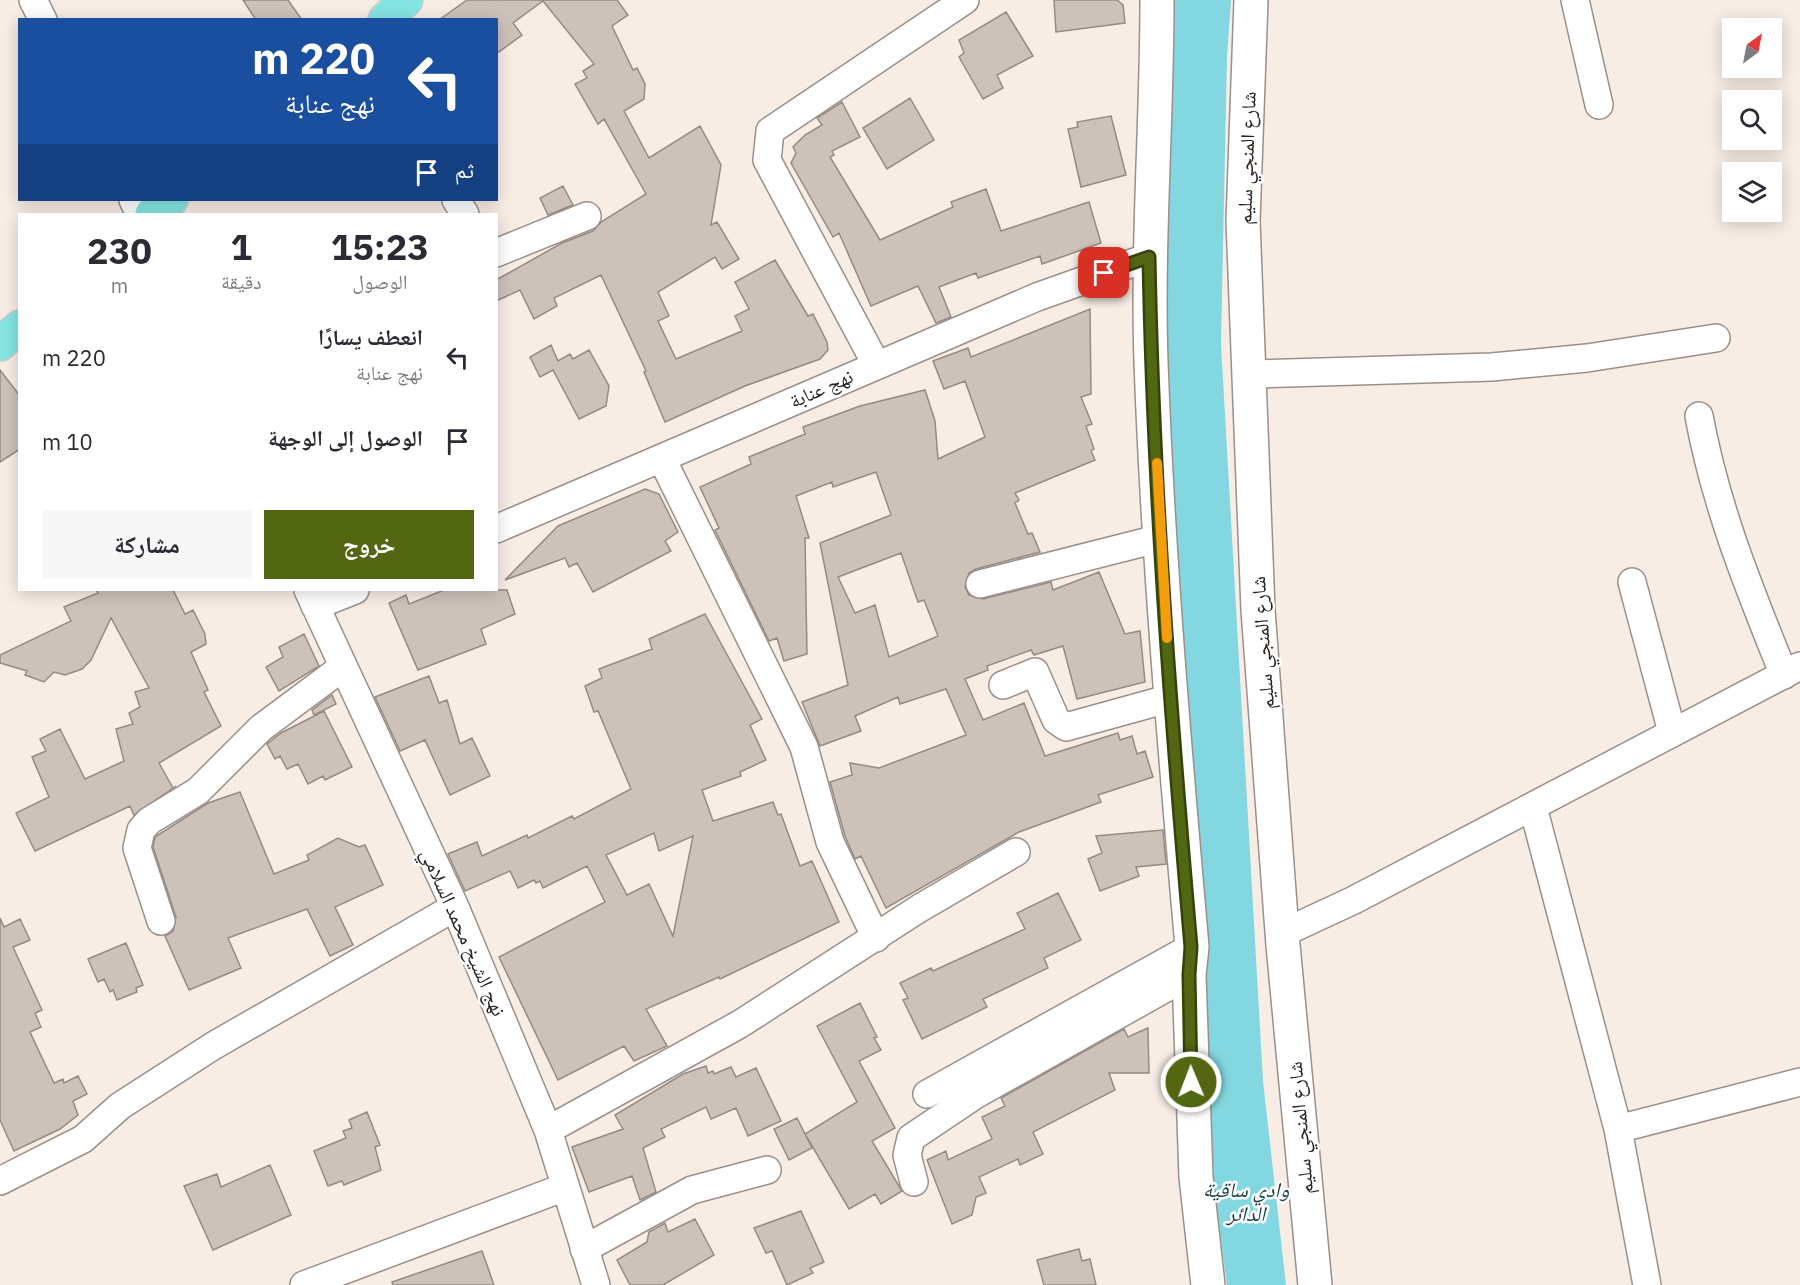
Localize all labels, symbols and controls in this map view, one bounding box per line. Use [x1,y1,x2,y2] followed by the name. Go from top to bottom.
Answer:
[1722,18,1782,78] north arrow
[1722,18,1782,222] map controls
[252,31,375,86] text: 220 m
[396,42,474,120] icon: left
[285,85,375,120] text: نهج عنابة
[1722,90,1782,150] button: search
[1230,91,1265,225] street label: شارع المنجي سليم
[455,155,474,184] text: ثم
[410,156,443,189] icon: arrive
[1722,162,1782,222] button: layers
[230,223,252,270] text: 1
[331,223,429,270] text: 15:23
[87,227,152,274] text: 230
[1078,247,1129,298] pin
[1087,256,1120,289] icon: arrive
[221,268,262,295] text: دقيقة
[352,268,407,295] text: الوصول
[111,272,128,299] text: m
[318,322,423,351] text: انعطف يسارًا
[441,341,474,374] icon: left
[42,343,106,372] text: 220 m
[356,359,423,386] text: نهج عنابة
[785,362,857,414] street label: نهج عنابة
[268,423,423,452] text: الوصول إلى الوجهة
[441,425,474,458] icon: arrive
[42,427,93,456] text: 10 m
[42,510,252,579] button: مشاركة
[264,510,474,579] button: خروج
[1244,575,1283,711] street label: شارع المنجي سليم
[412,844,513,1021] street label: نهج الشيخ محمد السلامي
[1159,1050,1223,1114] position arrow
[1281,1060,1322,1196] street label: شارع المنجي سليم
[1203,1175,1289,1227] water label: وادي ساقية الدائر

